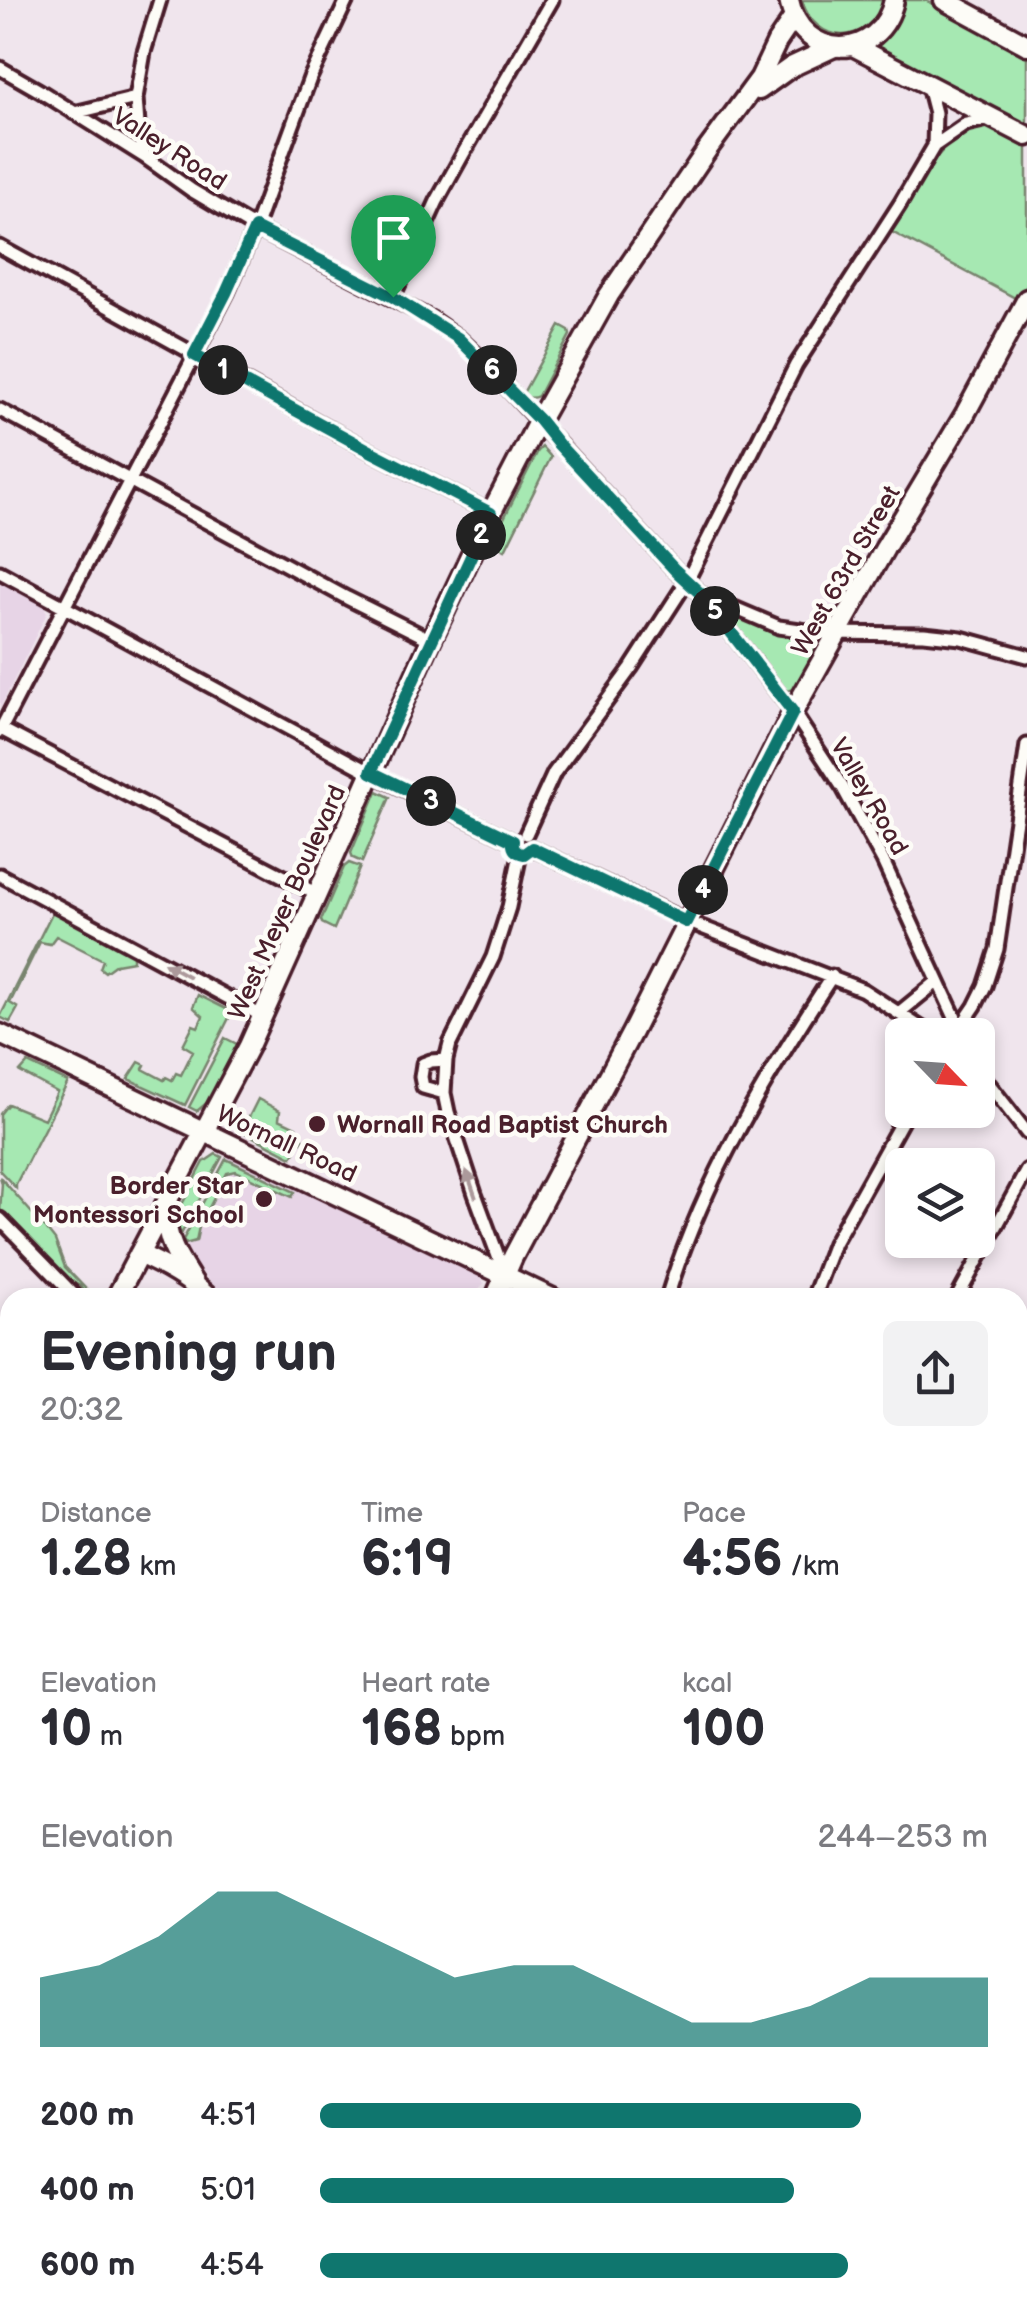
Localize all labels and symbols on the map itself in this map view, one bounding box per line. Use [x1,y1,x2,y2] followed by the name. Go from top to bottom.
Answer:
[106,101,232,198] street label: Valley Road
[351,195,436,298] pin
[198,345,248,395] pin: 1
[467,345,517,395] pin: 6
[785,480,908,661] street label: West 63rd Street
[456,510,506,560] pin: 2
[690,586,740,636] pin: 5
[823,733,915,861] street label: Valley Road
[406,776,456,826] pin: 3
[222,781,353,1025] street label: West Meyer Boulevard
[678,865,728,915] pin: 4
[162,962,191,979] one-way arrow
[885,1018,995,1128] north arrow
[211,1098,361,1190] street label: Wornall Road
[337,1110,668,1141] place label: Wornall Road Baptist Church
[306,1113,328,1135] marker: Wornall Road Baptist Church
[463,1169,478,1199] one-way arrow
[33,1171,245,1231] place label: Border Star Montessori School
[253,1188,275,1210] marker: Border Star Montessori School

